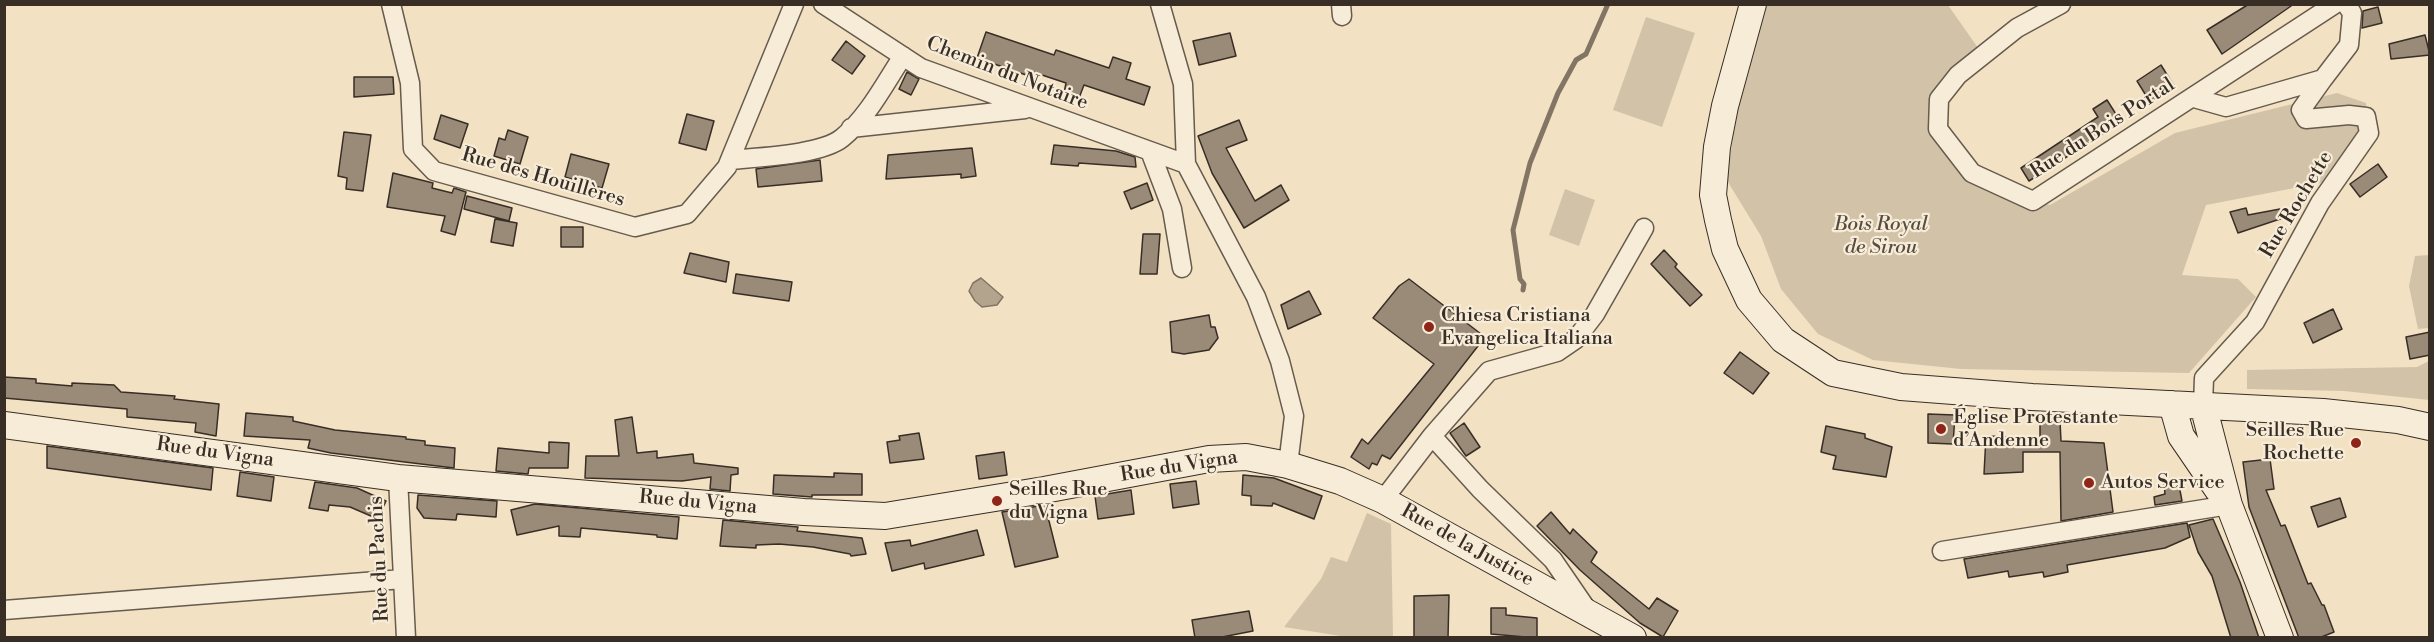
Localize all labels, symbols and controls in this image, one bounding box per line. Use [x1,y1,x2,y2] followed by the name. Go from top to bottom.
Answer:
[923,32,1091,116] street label: Chemin du Notaire
[2026,73,2180,185] street label: Rue du Bois Portal
[459,143,627,213] street label: Rue des Houillères
[2256,147,2338,263] street label: Rue Rochette
[1834,213,1928,260] park label: Bois Royal de Sirou
[1441,304,1613,351] place label: Chiesa Cristiana Evangelica Italiana
[1422,320,1436,334] marker: Chiesa Cristiana Evangelica Italiana
[1953,406,2118,453] place label: Église Protestante d’Andenne
[2246,419,2344,466] place label: Seilles Rue Rochette
[1934,422,1948,436] marker: Église Protestante d’Andenne
[155,433,275,473] street label: Rue du Vigna
[2349,436,2363,450] marker: Seilles Rue Rochette
[1119,446,1239,488] street label: Rue du Vigna
[2101,471,2225,495] place label: Autos Service
[2082,476,2096,490] marker: Autos Service
[1009,478,1107,525] place label: Seilles Rue du Vigna
[638,486,758,520] street label: Rue du Vigna
[990,494,1004,508] marker: Seilles Rue du Vigna
[365,495,395,623] street label: Rue du Pachis
[1396,500,1538,592] street label: Rue de la Justice

